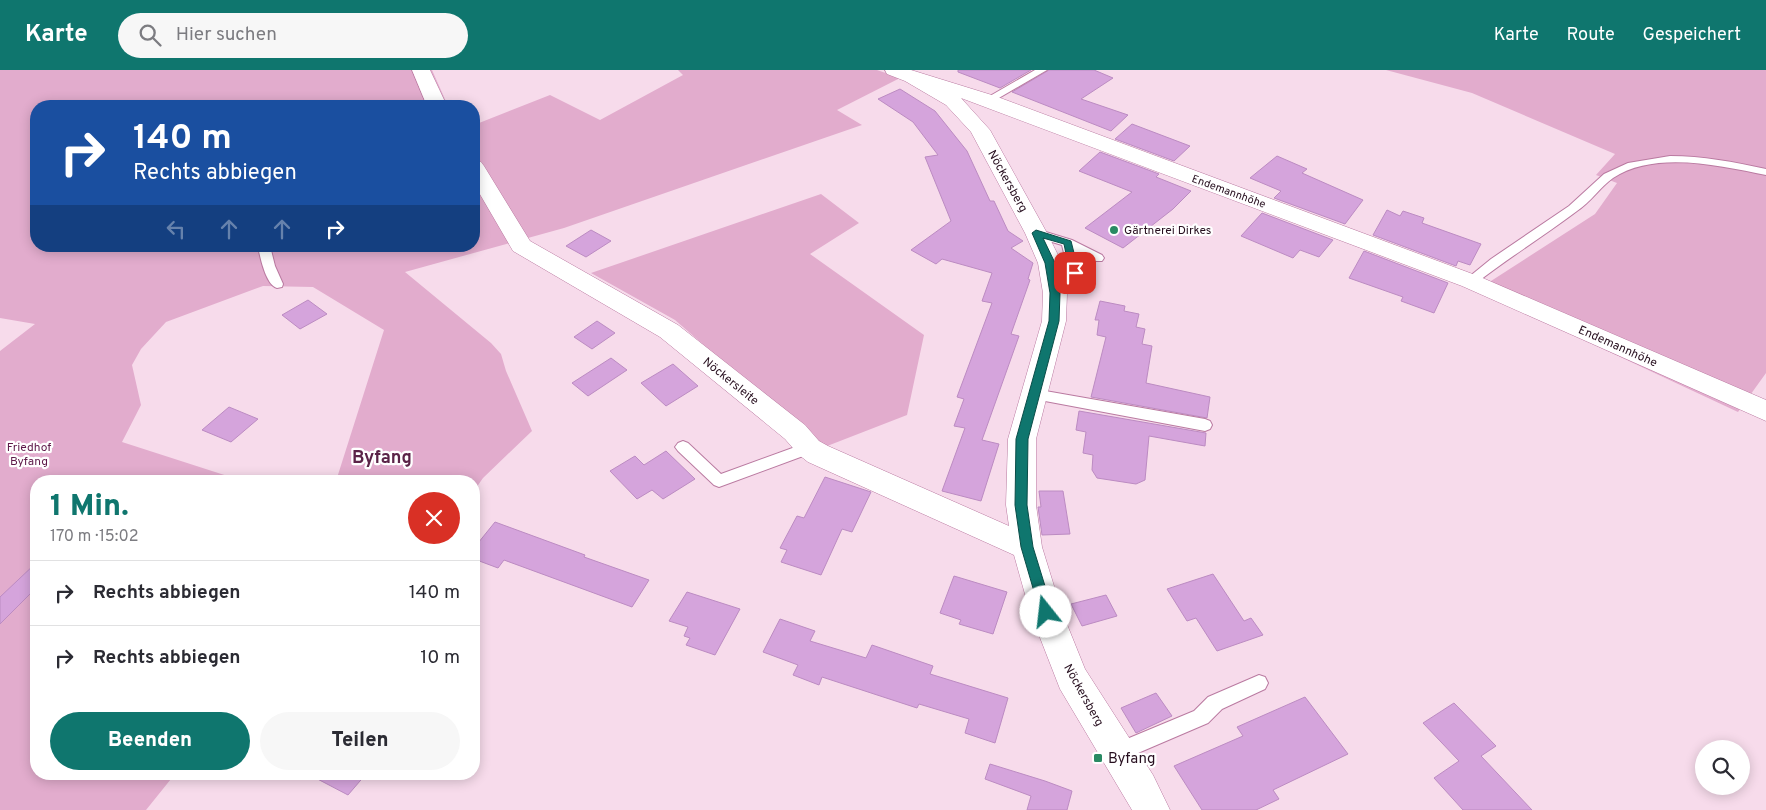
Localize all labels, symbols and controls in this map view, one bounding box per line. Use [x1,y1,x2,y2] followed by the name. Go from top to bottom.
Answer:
[118,13,468,58] search box
[25,20,88,50] text: Karte
[136,21,164,49] icon: search
[176,23,277,47] text: Hier suchen
[1494,24,1539,47] text: Karte
[1567,24,1615,47] text: Route
[1643,24,1741,47] text: Gespeichert
[133,117,232,161] text: 140 m
[50,120,115,185] icon: right
[983,148,1031,215] street label: Nöckersberg
[133,160,297,187] text: Rechts abbiegen
[1190,172,1268,212] street label: Endemannhöhe
[162,215,190,243] icon: left
[215,215,243,243] icon: ahead
[268,215,296,243] icon: ahead
[321,215,349,243] icon: right
[1124,223,1212,239] place label: Gärtnerei Dirkes
[1108,224,1120,236] marker: Gärtnerei Dirkes
[1054,252,1096,294] pin
[1061,259,1089,287] icon: arrive
[1576,322,1660,371] street label: Endemannhöhe
[699,354,762,409] street label: Nöckersleite
[7,440,51,470] park label: Friedhof Byfang
[352,447,412,470] district label: Byfang
[50,489,129,526] text: 1 Min.
[408,492,460,544] button: close
[50,527,138,547] text: 170 m · 15:02
[50,579,78,607] icon: right
[93,581,241,605] text: Rechts abbiegen
[409,581,460,605] text: 140 m
[1019,585,1071,637] position arrow
[50,644,78,672] icon: right
[93,646,241,670] text: Rechts abbiegen
[420,646,460,670] text: 10 m
[1059,662,1107,729] street label: Nöckersberg
[50,712,250,770] button: Beenden
[260,712,460,770] button: Teilen
[1695,740,1750,795] map controls
[1695,740,1750,795] button: search
[1108,750,1156,769] place label: Byfang
[1092,752,1104,764] marker: Byfang

